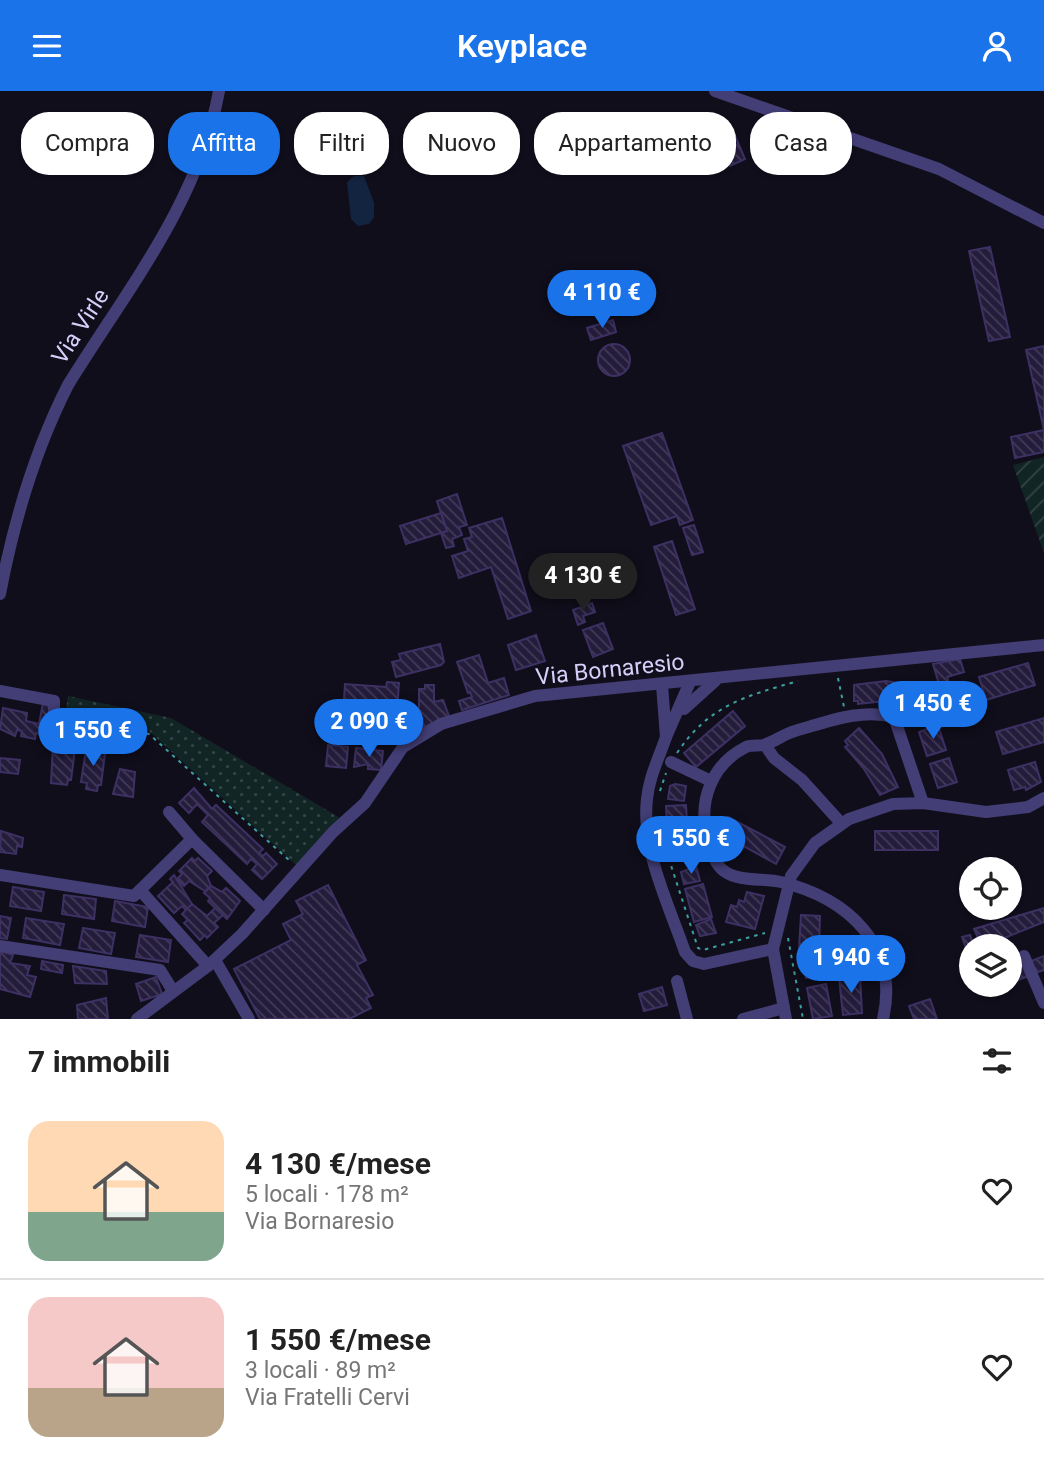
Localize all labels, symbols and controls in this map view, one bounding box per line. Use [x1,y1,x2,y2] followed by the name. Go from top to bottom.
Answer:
[28,27,66,65] icon: menu
[457,27,587,65] text: Keyplace
[978,27,1016,65] icon: person
[21,112,154,175] chip: Compra
[168,112,280,175] chip: Affitta
[294,112,389,175] chip: Filtri
[403,112,520,175] chip: Nuovo
[534,112,736,175] chip: Appartamento
[750,112,852,175] chip: Casa
[537,271,667,330] pin: 4 110 €
[563,279,641,306] text: 4 110 €
[46,284,115,369] street label: Via Virle
[518,553,648,613] pin: 4 130 €
[544,562,622,589] text: 4 130 €
[534,648,686,691] street label: Via Bornaresio
[868,681,998,741] pin: 1 450 €
[894,690,972,717] text: 1 450 €
[304,699,434,759] pin: 2 090 €
[330,708,408,735] text: 2 090 €
[28,709,158,768] pin: 1 550 €
[54,717,132,744] text: 1 550 €
[626,817,756,876] pin: 1 550 €
[652,825,730,852] text: 1 550 €
[959,857,1022,997] map controls
[959,857,1022,920] button: locate
[959,934,1022,997] button: layers
[786,935,916,995] pin: 1 940 €
[812,944,890,971] text: 1 940 €
[978,1042,1016,1080] icon: filters
[28,1044,170,1079] text: 7 immobili
[245,1146,431,1181] text: 4 130 €/mese
[84,1149,168,1233] icon: home
[978,1172,1016,1210] icon: heart
[245,1181,409,1208] text: 5 locali · 178 m²
[245,1208,394,1235] text: Via Bornaresio
[245,1322,431,1357] text: 1 550 €/mese
[84,1325,168,1409] icon: home
[978,1348,1016,1386] icon: heart
[245,1357,396,1384] text: 3 locali · 89 m²
[245,1384,410,1411] text: Via Fratelli Cervi

